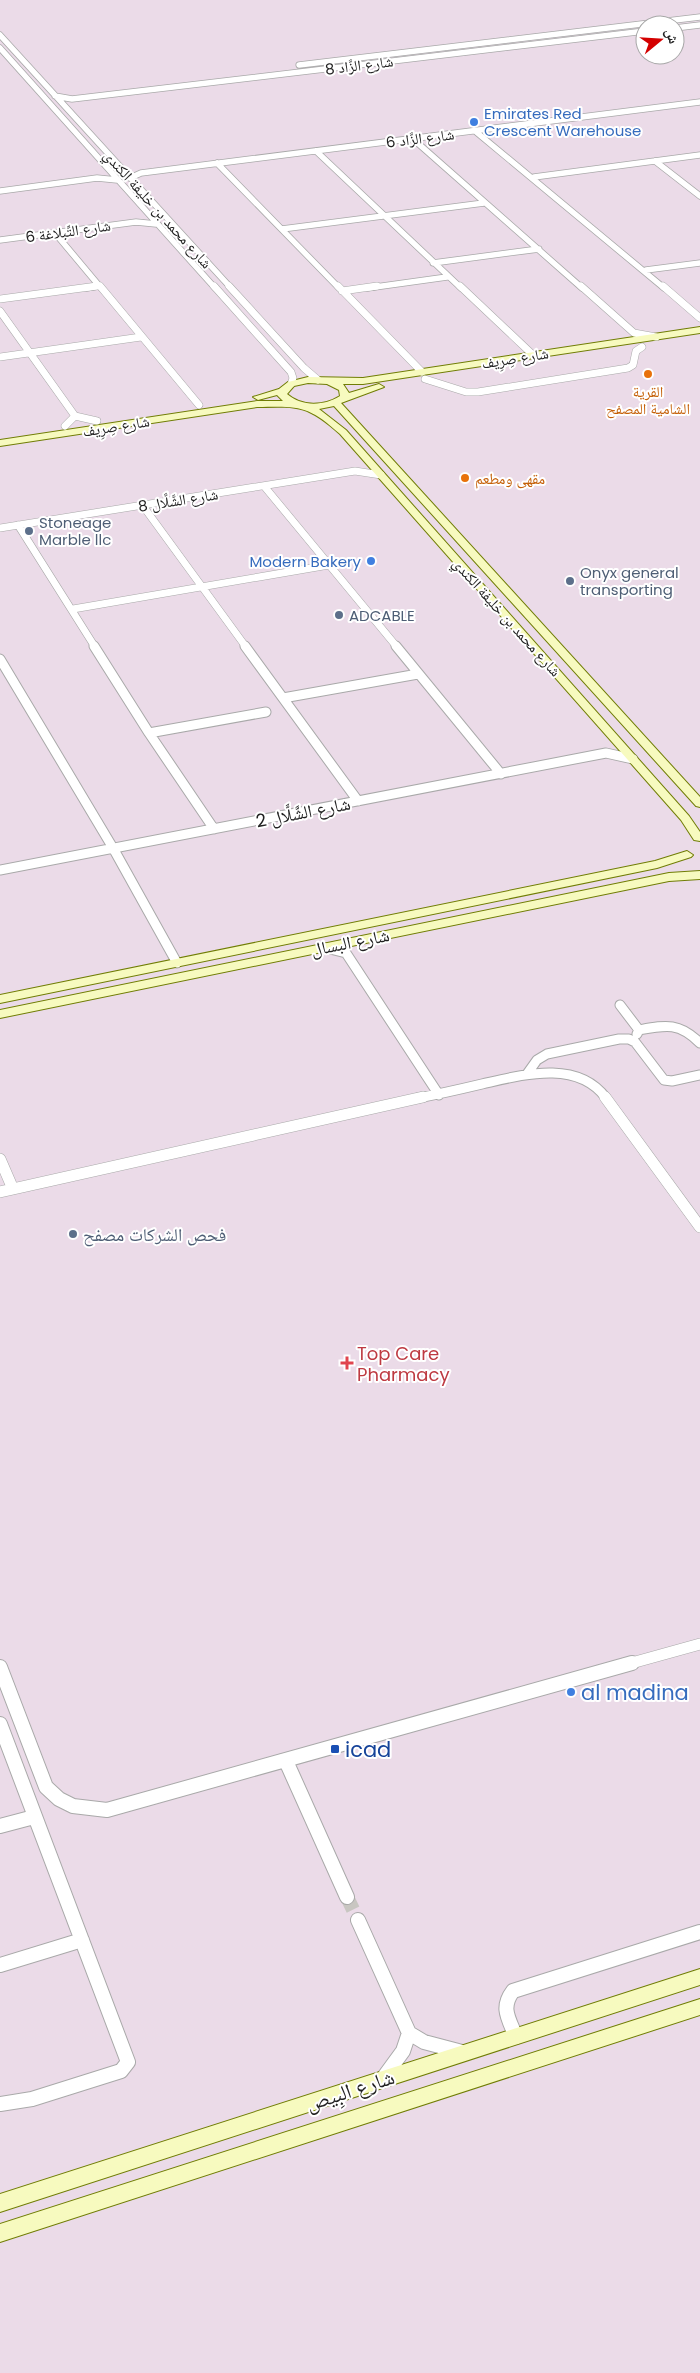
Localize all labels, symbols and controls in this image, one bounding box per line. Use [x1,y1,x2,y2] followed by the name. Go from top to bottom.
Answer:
[635,15,685,65] north arrow
[661,26,684,46] text: ش
[324,50,394,80] street label: شارع الزَّاد 8
[484,103,641,141] place label: Emirates Red Crescent Warehouse
[468,116,480,128] marker: Emirates Red Crescent Warehouse
[385,123,455,153] street label: شارع الزَّاد 6
[98,145,217,274] street label: شارع محمد بن خليفة الكندي
[24,215,112,247] street label: شارع التِّبلاغة 6
[480,342,550,375] street label: شارع صِرِيف
[642,368,654,380] marker: القرية الشامية المصفح
[606,381,690,419] place label: القرية الشامية المصفح
[81,410,151,443] street label: شارع صِرِيف
[475,468,545,489] place label: مقهى ومطعم
[459,472,471,484] marker: مقهى ومطعم
[136,483,220,517] street label: شارع الشَّلَّال 8
[39,512,111,550] place label: Stoneage Marble llc
[23,525,35,537] marker: Stoneage Marble llc
[249,551,362,572] place label: Modern Bakery
[447,553,566,682] street label: شارع محمد بن خليفة الكندي
[365,555,377,567] marker: Modern Bakery
[580,562,679,600] place label: Onyx general transporting
[564,575,576,587] marker: Onyx general transporting
[349,605,415,626] place label: ADCABLE
[333,609,345,621] marker: ADCABLE
[254,791,352,833] street label: شارع الشَّلَّال 2
[309,922,391,962] street label: شارع البسال
[83,1222,226,1247] place label: فحص الشركات مصفح
[67,1228,79,1240] marker: فحص الشركات مصفح
[357,1341,450,1387] place label: Top Care Pharmacy
[341,1357,353,1369] marker: Top Care Pharmacy
[581,1678,689,1707] place label: al madina
[565,1686,577,1698] marker: al madina
[345,1735,391,1764] place label: icad
[329,1743,341,1755] marker: icad
[302,2062,398,2119] street label: شارع البِيص

